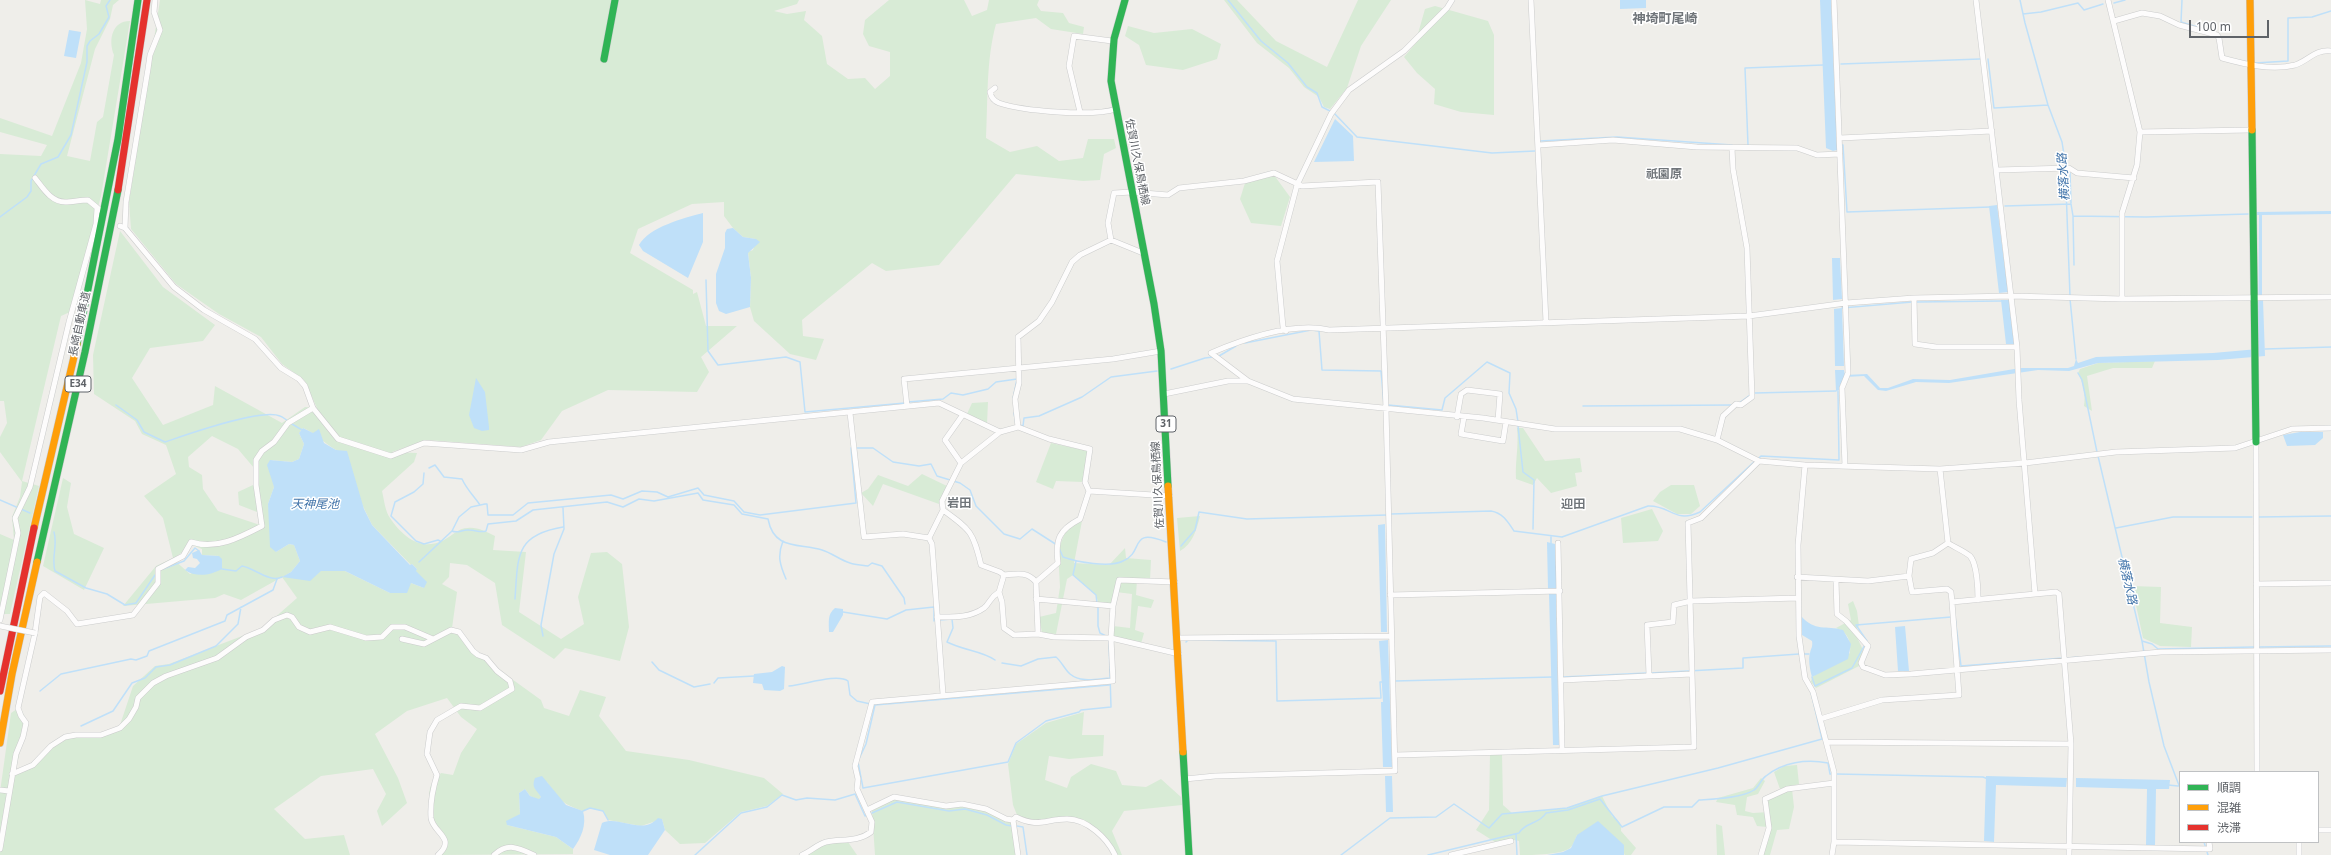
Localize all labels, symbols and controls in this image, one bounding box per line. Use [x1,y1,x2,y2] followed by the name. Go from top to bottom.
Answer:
[1633,11,1697,27] district label: 神埼町尾崎
[2191,12,2271,38] scale bar
[2196,18,2231,35] text: 100 m
[1122,118,1152,206] street label: 佐賀川久保鳥栖線
[2055,153,2073,201] water label: 横落水路
[1646,168,1682,182] district label: 祇園原
[67,290,93,358] street label: 長崎自動車道
[65,376,91,392] road number: E34
[1156,416,1176,432] road number: 31
[1149,441,1167,529] street label: 佐賀川久保鳥栖線
[947,497,971,511] district label: 岩田
[291,498,339,512] water label: 天神尾池
[1561,498,1585,512] district label: 迎田
[2115,556,2139,606] water label: 横落水路
[2179,771,2319,843] legend
[2217,779,2241,796] text: 順調
[2217,799,2241,816] text: 混雑
[2217,819,2241,836] text: 渋滞

